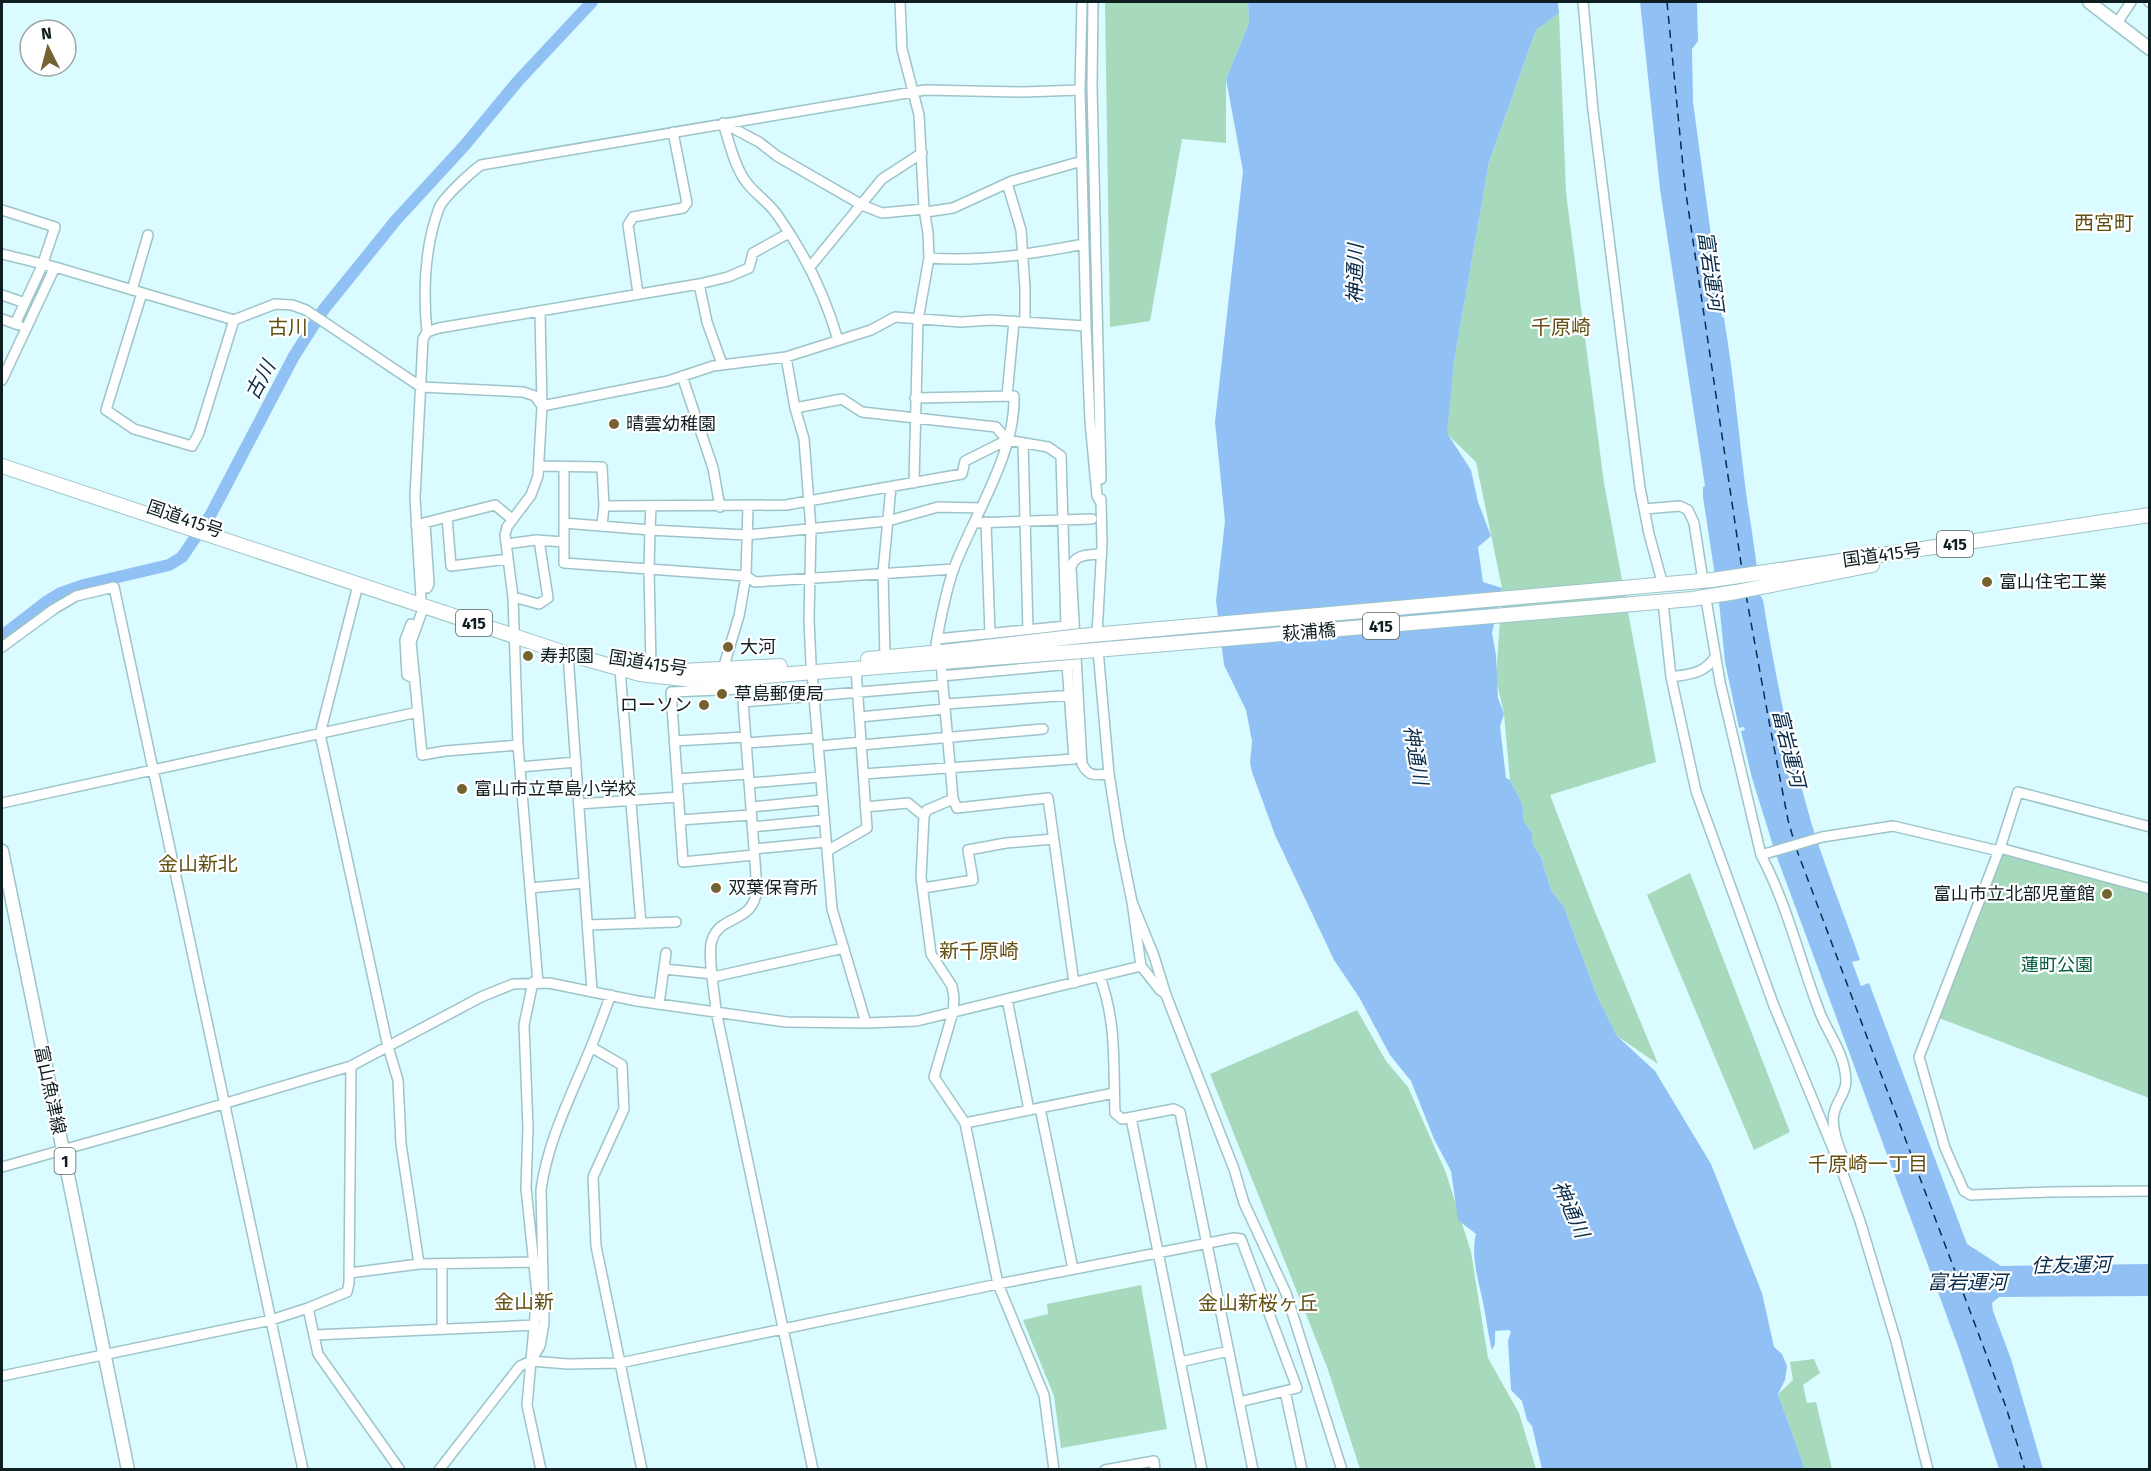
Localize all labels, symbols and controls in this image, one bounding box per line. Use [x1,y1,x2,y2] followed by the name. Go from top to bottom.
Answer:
[18,18,78,78] north arrow
[40,24,53,44] text: N
[2074,211,2134,235] district label: 西宮町
[1694,230,1729,316] water label: 富岩運河
[1342,242,1368,304] water label: 神通川
[268,315,308,339] district label: 古川
[1531,315,1591,339] district label: 千原崎
[240,355,281,403] water label: 古川
[626,413,716,435] place label: 晴雲幼稚園
[607,417,621,431] marker: 晴雲幼稚園
[144,496,226,542] street label: 国道415号
[1937,531,1973,557] road number: 415
[1841,539,1923,571] street label: 国道415号
[1999,571,2107,593] place label: 富山住宅工業
[1980,575,1994,589] marker: 富山住宅工業
[456,610,492,636] road number: 415
[1363,613,1399,639] road number: 415
[1281,619,1337,645] street label: 萩浦橋
[740,636,776,658] place label: 大河
[721,640,735,654] marker: 大河
[540,645,594,667] place label: 寿邦園
[607,646,689,680] street label: 国道415号
[521,649,535,663] marker: 寿邦園
[734,683,824,705] place label: 草島郵便局
[715,687,729,701] marker: 草島郵便局
[620,694,692,716] place label: ローソン
[697,698,711,712] marker: ローソン
[1768,706,1811,794] water label: 富岩運河
[1399,723,1433,789] water label: 神通川
[474,778,636,800] place label: 富山市立草島小学校
[455,782,469,796] marker: 富山市立草島小学校
[158,852,238,876] district label: 金山新北
[728,877,818,899] place label: 双葉保育所
[709,881,723,895] marker: 双葉保育所
[1933,883,2095,905] place label: 富山市立北部児童館
[2100,887,2114,901] marker: 富山市立北部児童館
[939,939,1019,963] district label: 新千原崎
[2021,954,2093,976] park label: 蓮町公園
[30,1044,70,1136] street label: 富山魚津線
[54,1148,76,1174] road number: 1
[1808,1152,1928,1176] district label: 千原崎一丁目
[1548,1177,1595,1243] water label: 神通川
[2031,1252,2115,1278] water label: 住友運河
[1927,1270,2011,1294] water label: 富岩運河
[494,1290,554,1314] district label: 金山新
[1198,1291,1318,1315] district label: 金山新桜ヶ丘

